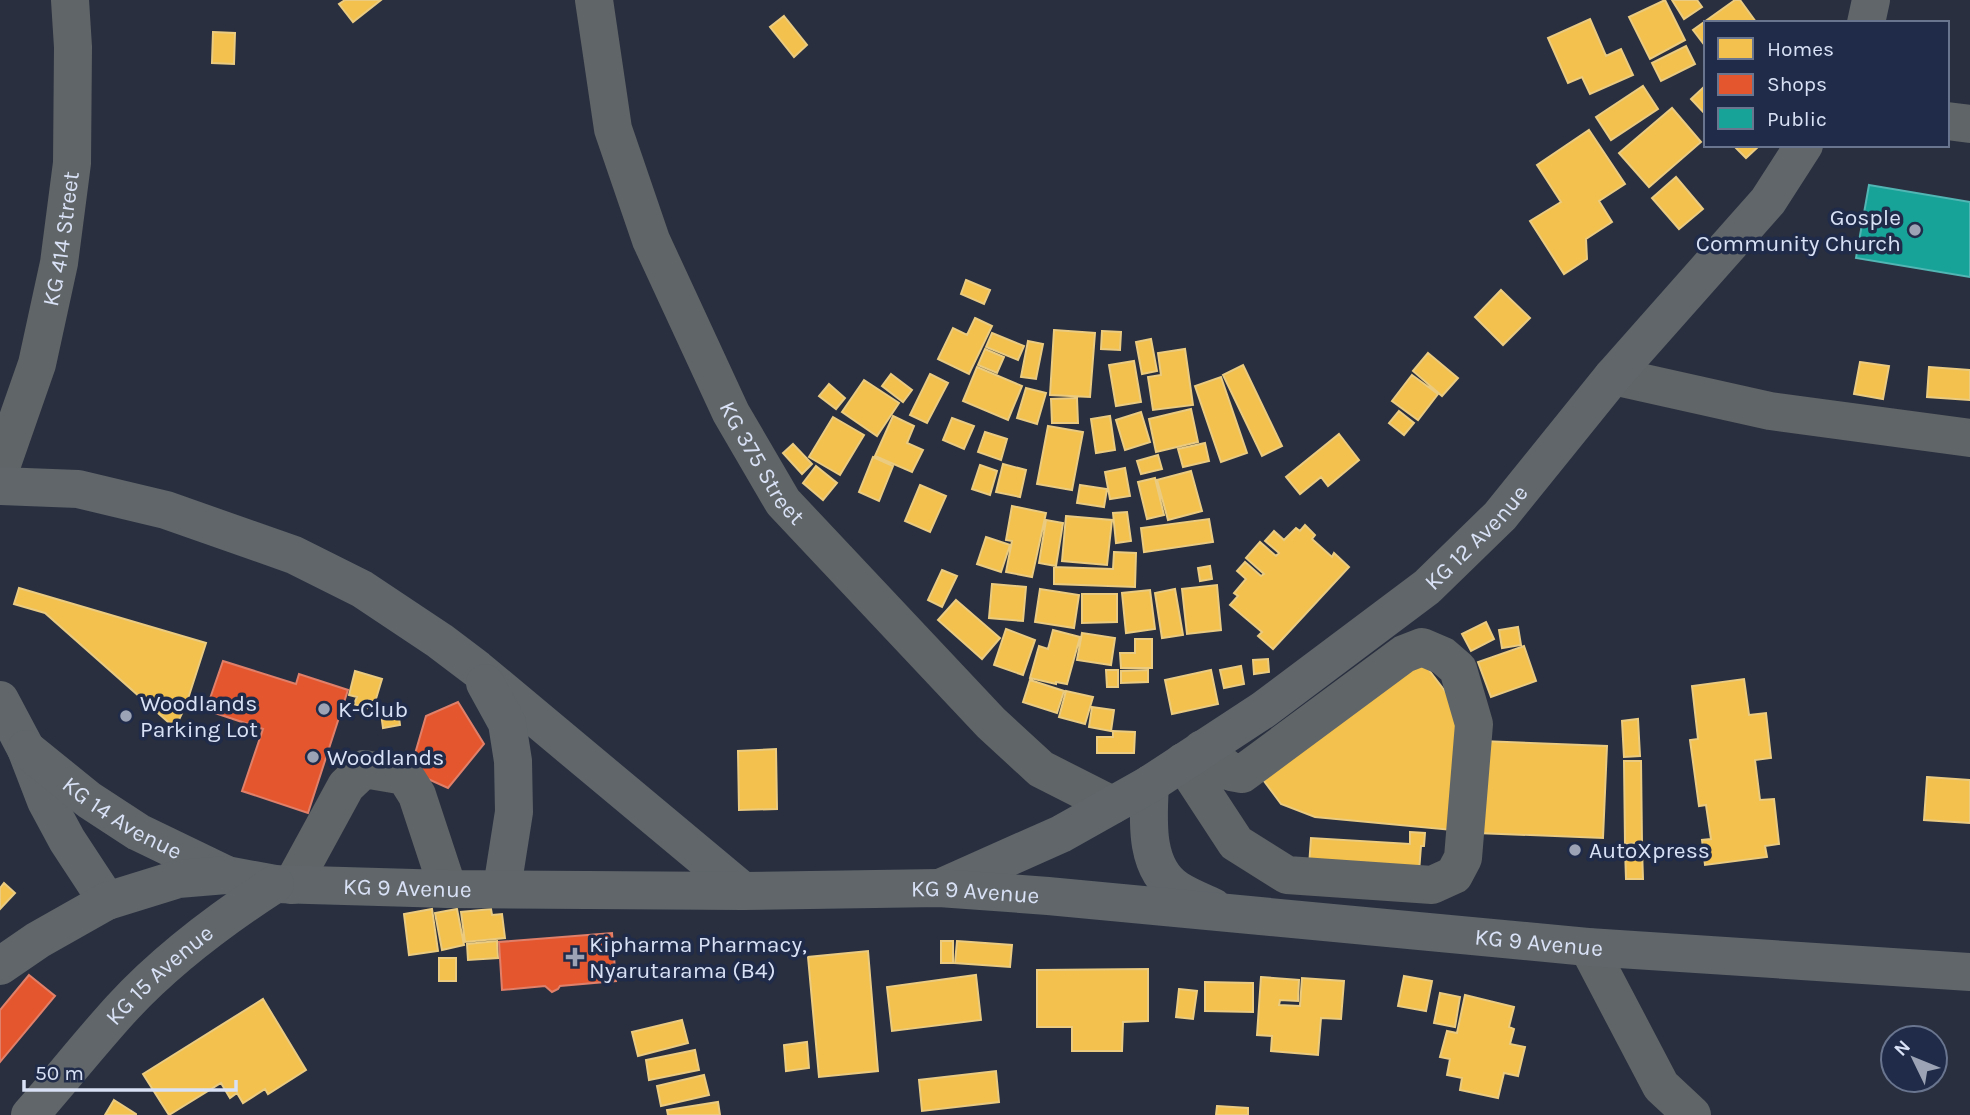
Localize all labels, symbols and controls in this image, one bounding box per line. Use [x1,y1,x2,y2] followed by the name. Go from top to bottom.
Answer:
[1704,21,1949,147] legend
[1767,37,1834,61] text: Homes
[1767,72,1827,96] text: Shops
[1767,107,1827,131] text: Public
[37,169,85,309] street label: KG 414 Street
[1696,204,1901,257] place label: Gosple Community Church
[1907,222,1923,238] marker: Gosple Community Church
[713,397,810,531] street label: KG 375 Street
[1419,480,1534,596] street label: KG 12 Avenue
[140,690,258,743] place label: Woodlands Parking Lot
[338,696,408,723] place label: K-Club
[316,701,332,717] marker: K-Club
[118,708,134,724] marker: Woodlands Parking Lot
[327,744,444,771] place label: Woodlands
[305,749,321,765] marker: Woodlands
[57,771,186,865] street label: KG 14 Avenue
[1589,837,1710,864] place label: AutoXpress
[1567,842,1583,858] marker: AutoXpress
[343,873,472,903] street label: KG 9 Avenue
[911,875,1040,909] street label: KG 9 Avenue
[100,919,218,1031] street label: KG 15 Avenue
[1473,923,1604,962] street label: KG 9 Avenue
[589,931,807,984] place label: Kipharma Pharmacy, Nyarutarama (B4)
[567,949,583,965] marker: Kipharma Pharmacy, Nyarutarama (B4)
[1879,1024,1949,1094] north arrow
[1890,1036,1915,1061] text: N
[24,1048,236,1092] scale bar
[35,1061,84,1085] text: 50 m

